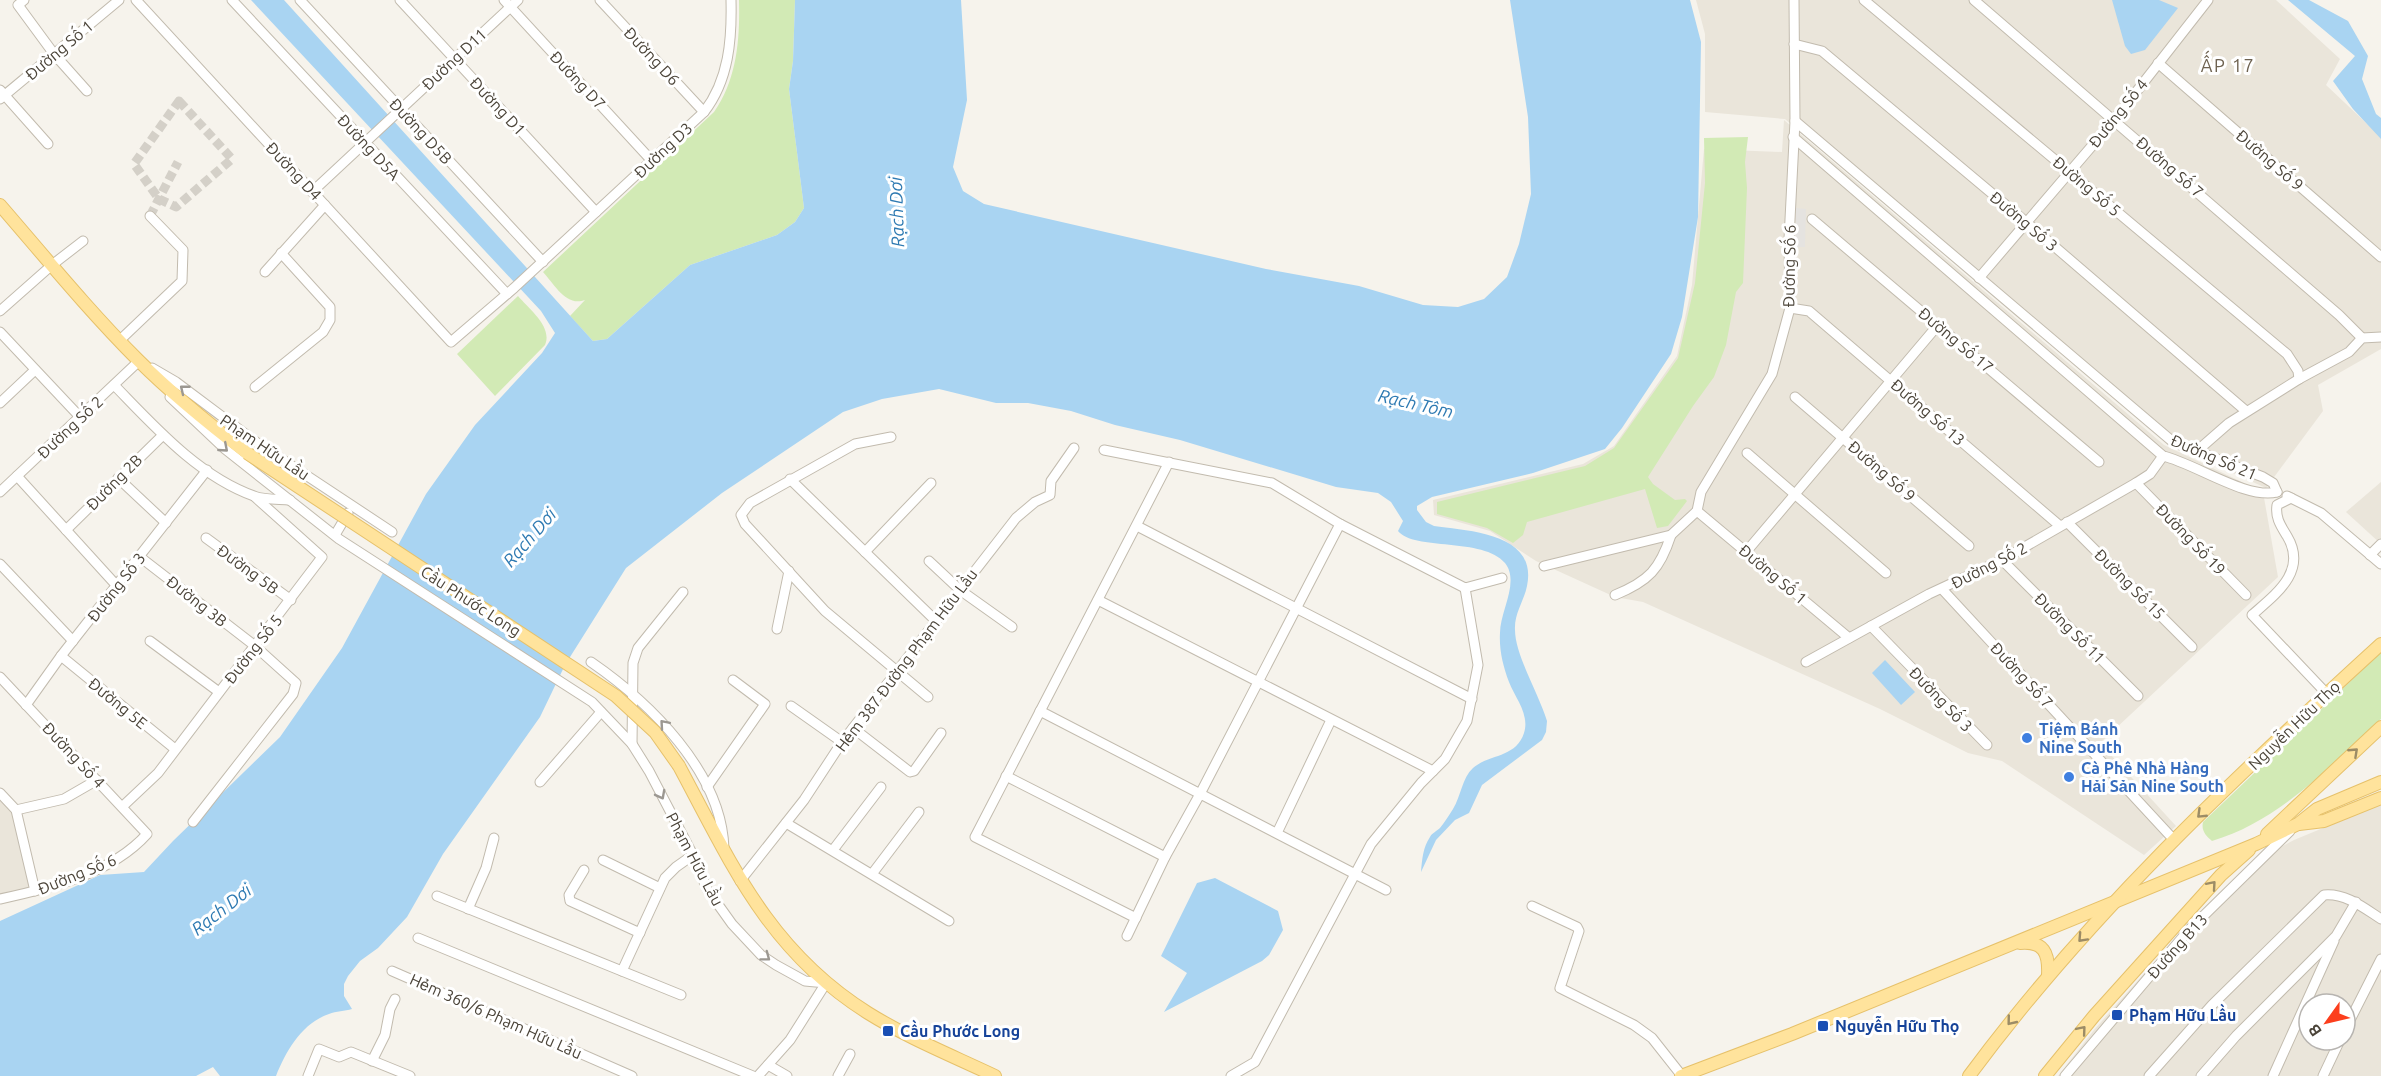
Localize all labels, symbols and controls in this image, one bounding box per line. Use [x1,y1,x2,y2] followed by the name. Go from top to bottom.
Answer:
[20,14,97,84] street label: Đường Số 1
[621,23,683,89] street label: Đường D6
[418,25,490,93] street label: Đường D11
[547,47,609,113] street label: Đường D7
[2201,50,2255,75] district label: ẤP 17
[467,73,529,139] street label: Đường D1
[2083,73,2151,151] street label: Đường Số 4
[386,95,456,167] street label: Đường D5B
[334,110,404,184] street label: Đường D5A
[630,119,696,181] street label: Đường D3
[2233,124,2309,194] street label: Đường Số 9
[2133,131,2209,201] street label: Đường Số 7
[263,138,325,204] street label: Đường D4
[2049,150,2126,220] street label: Đường Số 5
[885,176,907,248] water label: Rạch Dơi
[1986,185,2063,255] street label: Đường Số 3
[1776,224,1799,308] street label: Đường Số 6
[1915,301,1999,376] street label: Đường Số 17
[1887,373,1970,449] street label: Đường Số 13
[180,385,191,396] one-way arrow
[1377,385,1455,421] water label: Rạch Tôm
[32,390,106,462] street label: Đường Số 2
[217,408,314,483] street label: Phạm Hữu Lầu
[2168,428,2261,483] street label: Đường Số 21
[1845,435,1921,505] street label: Đường Số 9
[217,440,228,451] one-way arrow
[82,450,146,514] street label: Đường 2B
[2153,498,2231,578] street label: Đường Số 19
[498,504,560,570] water label: Rạch Dơi
[1947,536,2030,592] street label: Đường Số 2
[1735,538,1812,608] street label: Đường Số 1
[214,541,282,597] street label: Đường 5B
[2091,543,2171,623] street label: Đường Số 15
[81,547,149,625] street label: Đường Số 3
[418,560,526,640] street label: Cầu Phước Long
[829,563,981,755] street label: Hẻm 387 Đường Phạm Hữu Lầu
[163,572,231,630] street label: Đường 3B
[2031,587,2111,667] street label: Đường Số 11
[218,609,286,687] street label: Đường Số 5
[1987,637,2059,711] street label: Đường Số 7
[1906,661,1978,735] street label: Đường Số 3
[85,674,151,732] street label: Đường 5E
[2243,675,2343,773] street label: Nguyễn Hữu Thọ
[39,717,111,791] street label: Đường Số 4
[660,720,671,731] one-way arrow
[2039,720,2122,756] place label: Tiệm Bánh Nine South
[2020,731,2034,745] marker: Tiệm Bánh Nine South
[2348,748,2358,759] one-way arrow
[2081,759,2224,795] place label: Cà Phê Nhà Hàng Hải Sản Nine South
[2062,770,2076,784] marker: Cà Phê Nhà Hàng Hải Sản Nine South
[654,788,666,799] one-way arrow
[2197,807,2208,818] one-way arrow
[663,808,730,909] street label: Phạm Hữu Lầu
[34,847,119,898] street label: Đường Số 6
[187,879,255,939] water label: Rạch Dơi
[2205,881,2216,892] one-way arrow
[2143,910,2211,982] street label: Đường B13
[2078,932,2089,942] one-way arrow
[759,949,770,960] one-way arrow
[407,967,586,1062] street label: Hẻm 360/6 Phạm Hữu Lầu
[2297,992,2357,1052] north arrow
[2129,1003,2236,1024] place label: Phạm Hữu Lầu
[2110,1008,2124,1022] marker: Phạm Hữu Lầu
[2007,1014,2018,1025] one-way arrow
[1835,1015,1959,1035] place label: Nguyễn Hữu Thọ
[900,1019,1020,1040] place label: Cầu Phước Long
[1816,1019,1830,1033] marker: Nguyễn Hữu Thọ
[2304,1021,2325,1040] text: B
[881,1024,895,1038] marker: Cầu Phước Long
[2075,1026,2086,1037] one-way arrow

